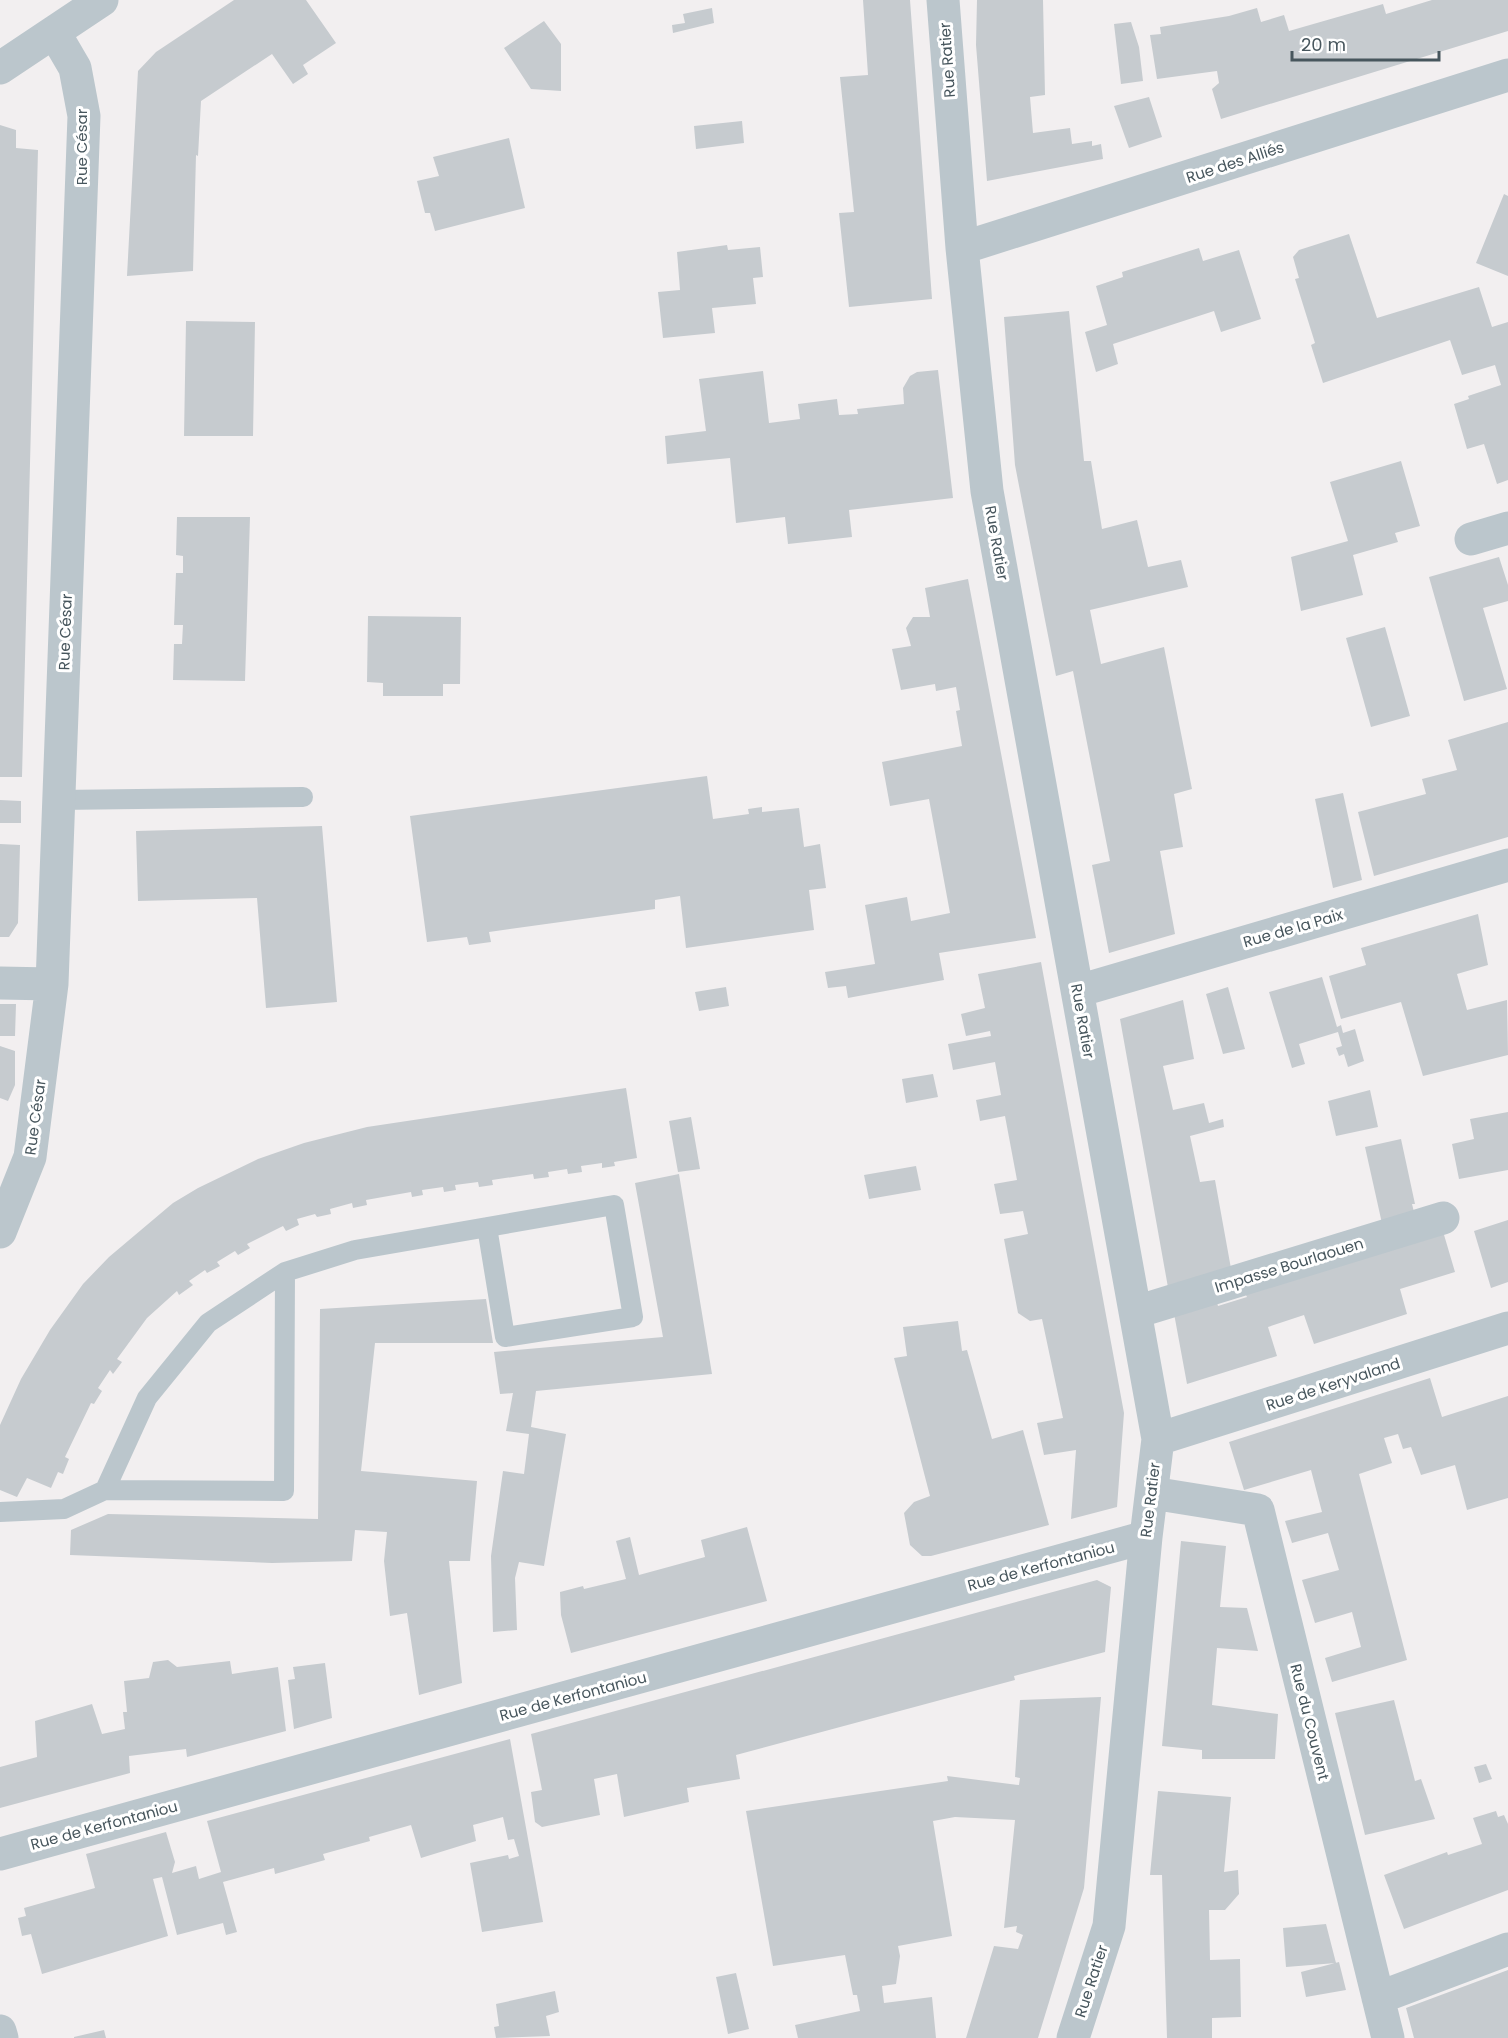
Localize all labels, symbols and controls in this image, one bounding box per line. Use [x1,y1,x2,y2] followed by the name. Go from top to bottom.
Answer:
[934,21,960,98] street label: Rue Ratier
[1292,24,1439,62] scale bar
[1301,32,1346,57] text: 20 m
[71,108,92,185] street label: Rue César
[1183,136,1287,188] street label: Rue des Alliés
[980,504,1014,582] street label: Rue Ratier
[53,593,77,671] street label: Rue César
[1241,904,1345,952] street label: Rue de la Paix
[1066,982,1100,1060] street label: Rue Ratier
[19,1077,51,1156] street label: Rue César
[1212,1232,1366,1298] street label: Impasse Bourlaouen
[1263,1352,1403,1416] street label: Rue de Keryvaland
[1135,1461,1165,1539] street label: Rue Ratier
[965,1536,1117,1596] street label: Rue de Kerfontaniou
[1285,1662,1335,1782] street label: Rue du Couvent
[497,1666,649,1726] street label: Rue de Kerfontaniou
[28,1795,180,1855] street label: Rue de Kerfontaniou
[1069,1942,1113,2020] street label: Rue Ratier

